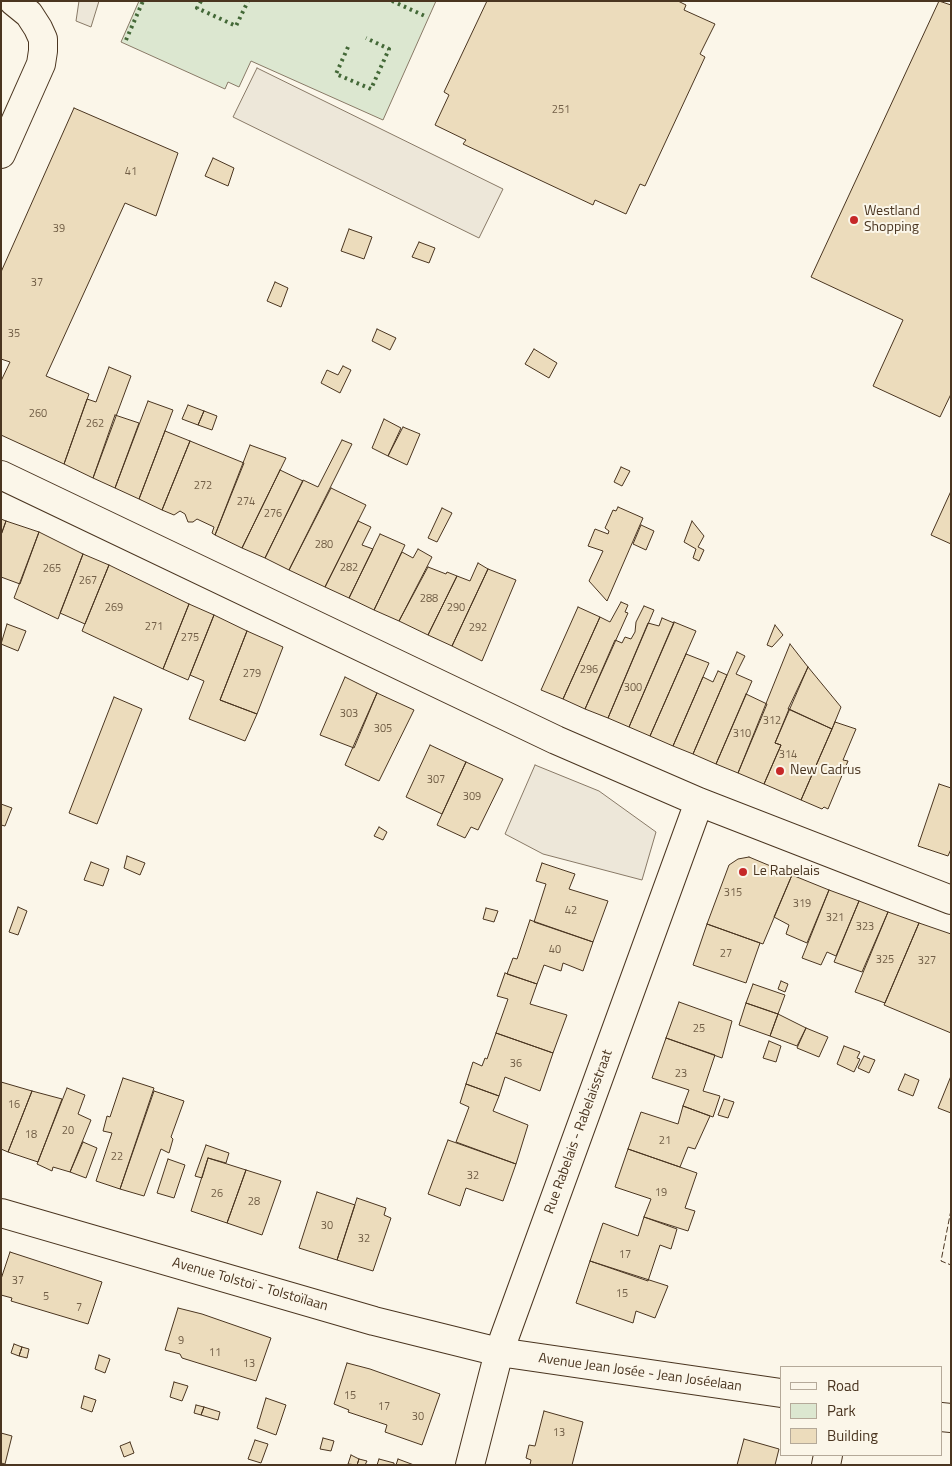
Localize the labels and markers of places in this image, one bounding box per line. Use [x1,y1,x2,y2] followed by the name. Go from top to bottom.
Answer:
[864,204,920,236] place label: Westland Shopping
[848,214,860,226] marker: Westland Shopping
[790,763,861,779] place label: New Cadrus
[774,765,786,777] marker: New Cadrus
[753,864,820,880] place label: Le Rabelais
[737,866,749,878] marker: Le Rabelais

